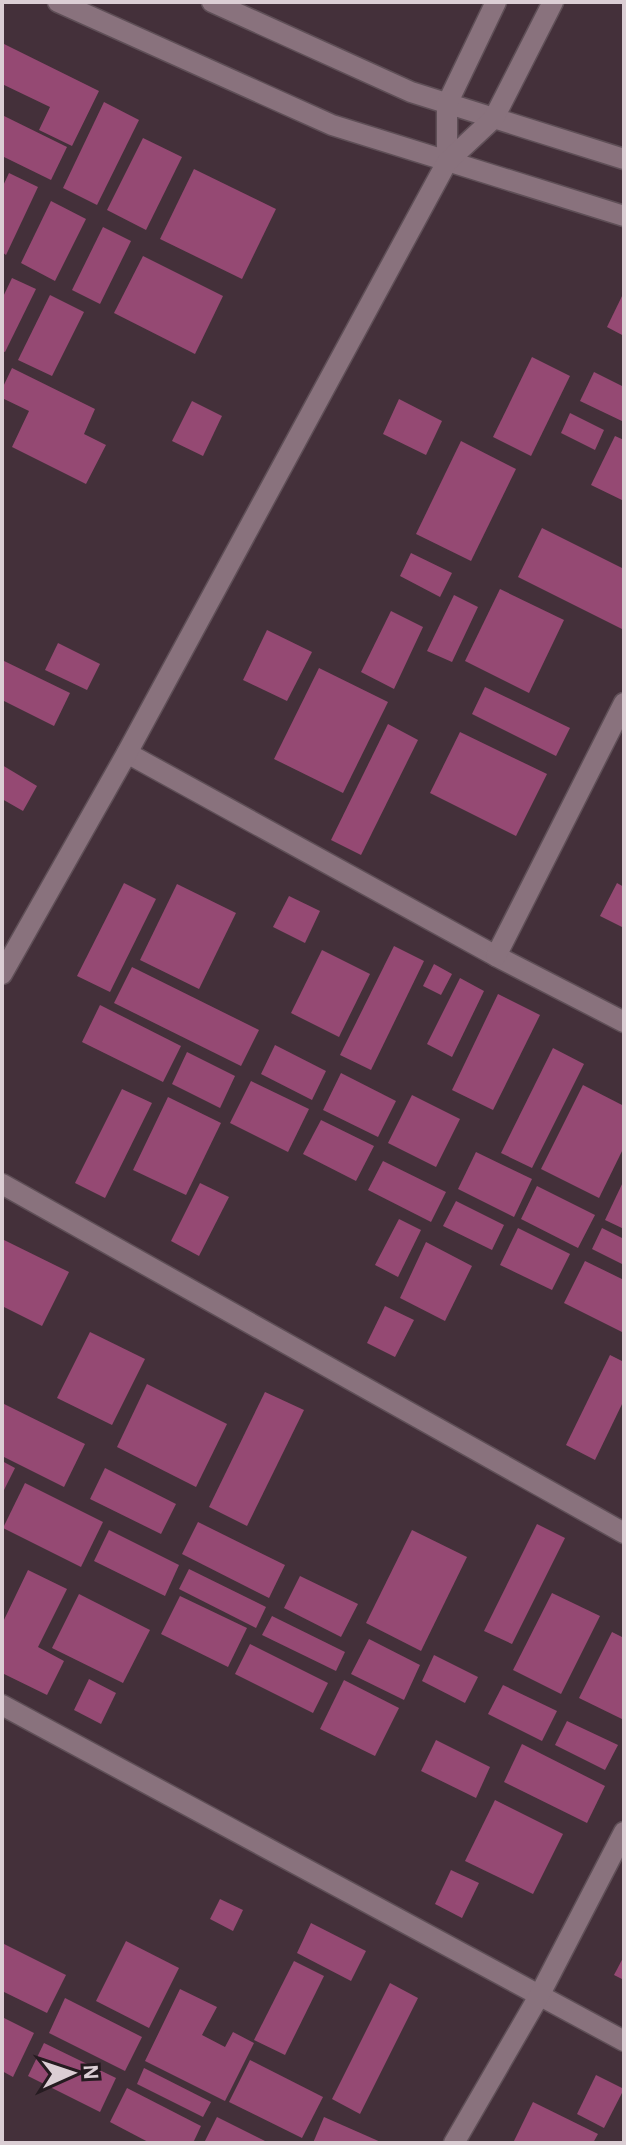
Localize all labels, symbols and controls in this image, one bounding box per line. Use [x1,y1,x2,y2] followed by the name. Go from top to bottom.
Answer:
[32,2033,112,2113] north arrow
[80,2064,102,2080] text: N

